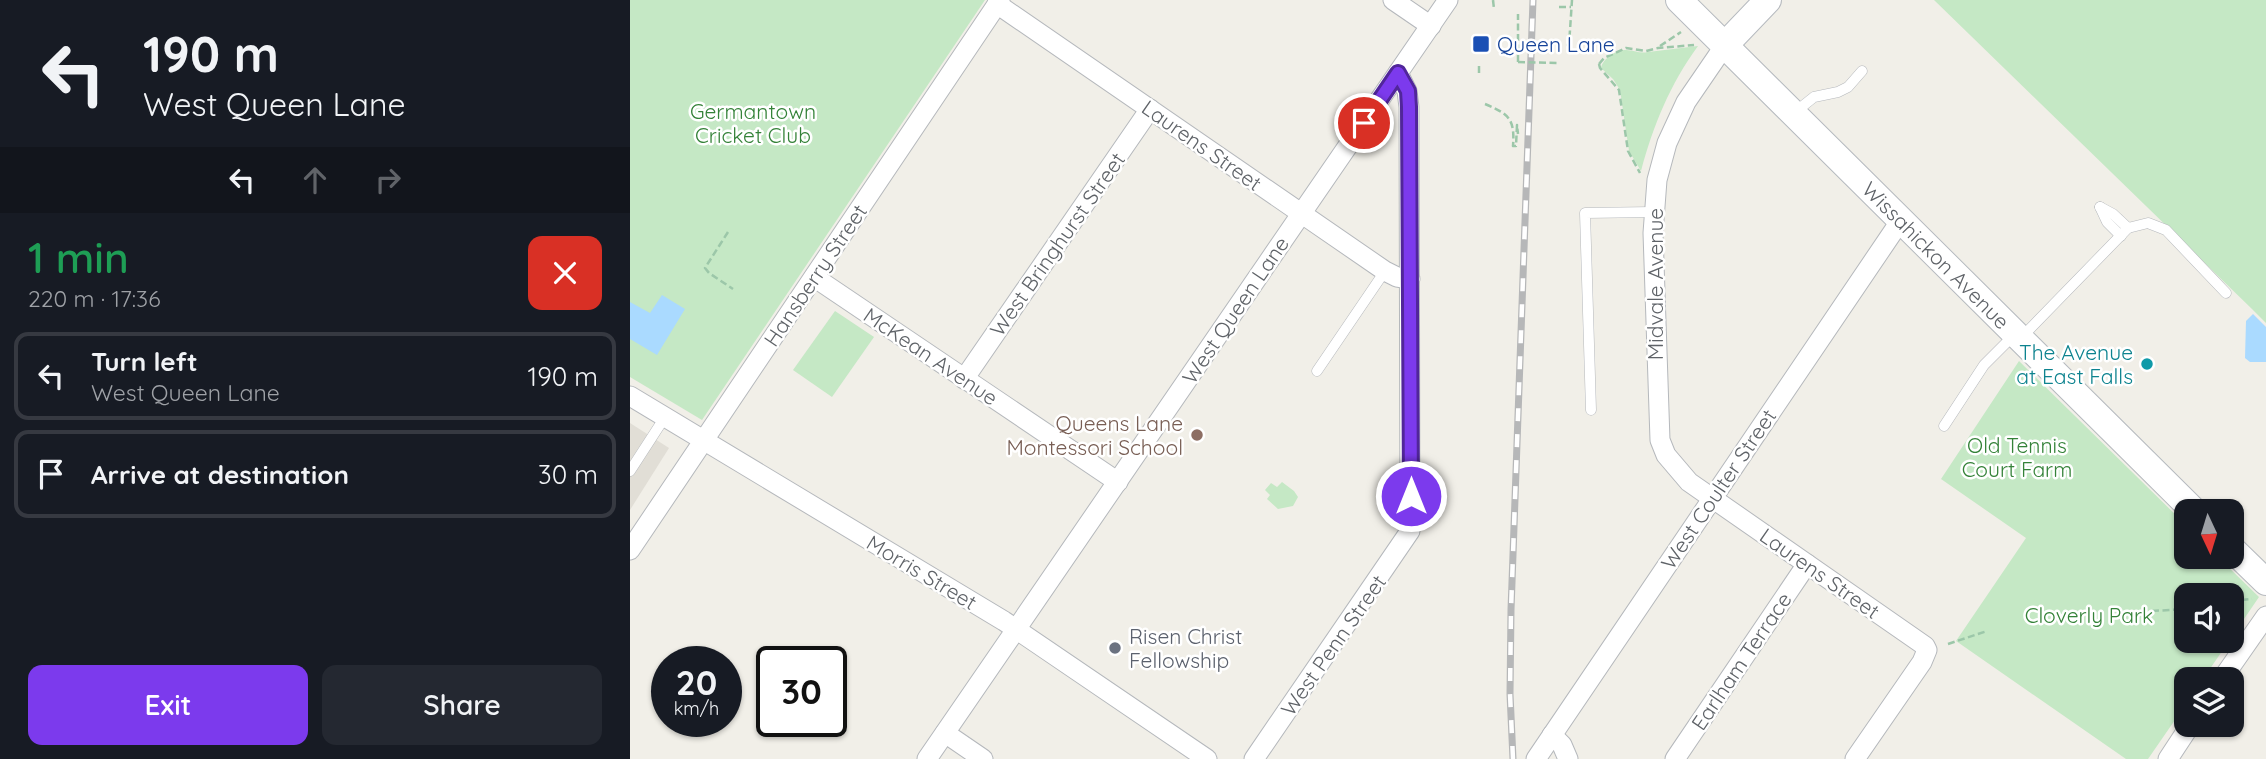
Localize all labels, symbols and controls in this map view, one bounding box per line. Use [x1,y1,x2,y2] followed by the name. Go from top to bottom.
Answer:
[143,23,279,84] text: 190 m
[28,28,119,119] icon: left
[1497,31,1615,57] place label: Queen Lane
[1471,34,1491,54] marker: Queen Lane
[143,84,406,124] text: West Queen Lane
[1334,93,1394,153] pin
[1137,94,1267,196] street label: Laurens Street
[690,98,816,148] park label: Germantown Cricket Club
[1345,104,1383,142] icon: arrive
[984,147,1130,341] street label: West Bringhurst Street
[223,161,261,199] icon: left
[296,161,334,199] icon: ahead
[369,161,407,199] icon: right
[1857,176,2015,334] street label: Wissahickon Avenue
[758,199,872,351] street label: Hansberry Street
[1642,208,1668,360] street label: Midvale Avenue
[28,231,129,284] text: 1 min
[1176,231,1294,389] street label: West Queen Lane
[528,236,602,310] button: close
[28,284,161,313] text: 220 m · 17:36
[859,302,1003,410] street label: McKean Avenue
[2016,339,2133,389] place label: The Avenue at East Falls
[91,345,198,378] text: Turn left
[2139,356,2155,372] marker: The Avenue at East Falls
[32,357,70,395] icon: left
[528,360,598,393] text: 190 m
[91,378,280,407] text: West Queen Lane
[1655,404,1781,574] street label: West Coulter Street
[1006,410,1183,460] place label: Queens Lane Montessori School
[1189,427,1205,443] marker: Queens Lane Montessori School
[1962,432,2072,482] park label: Old Tennis Court Farm
[32,455,70,493] icon: arrive
[91,458,349,491] text: Arrive at destination
[538,458,598,491] text: 30 m
[1374,459,1448,533] position arrow
[2174,499,2244,569] north arrow
[2174,499,2244,737] map controls
[1755,522,1885,624] street label: Laurens Street
[862,529,982,615] street label: Morris Street
[1275,570,1391,720] street label: West Penn Street
[2174,583,2244,653] button: sound
[1685,587,1797,735] street label: Earlham Terrace
[2025,602,2153,628] park label: Cloverly Park
[1129,623,1242,673] place label: Risen Christ Fellowship
[1107,640,1123,656] marker: Risen Christ Fellowship
[756,646,847,737] speed limit sign: 30
[676,660,717,704] text: 20
[28,665,308,745] button: Exit
[322,665,602,745] button: Share
[2174,667,2244,737] button: layers
[674,697,719,720] text: km/h

